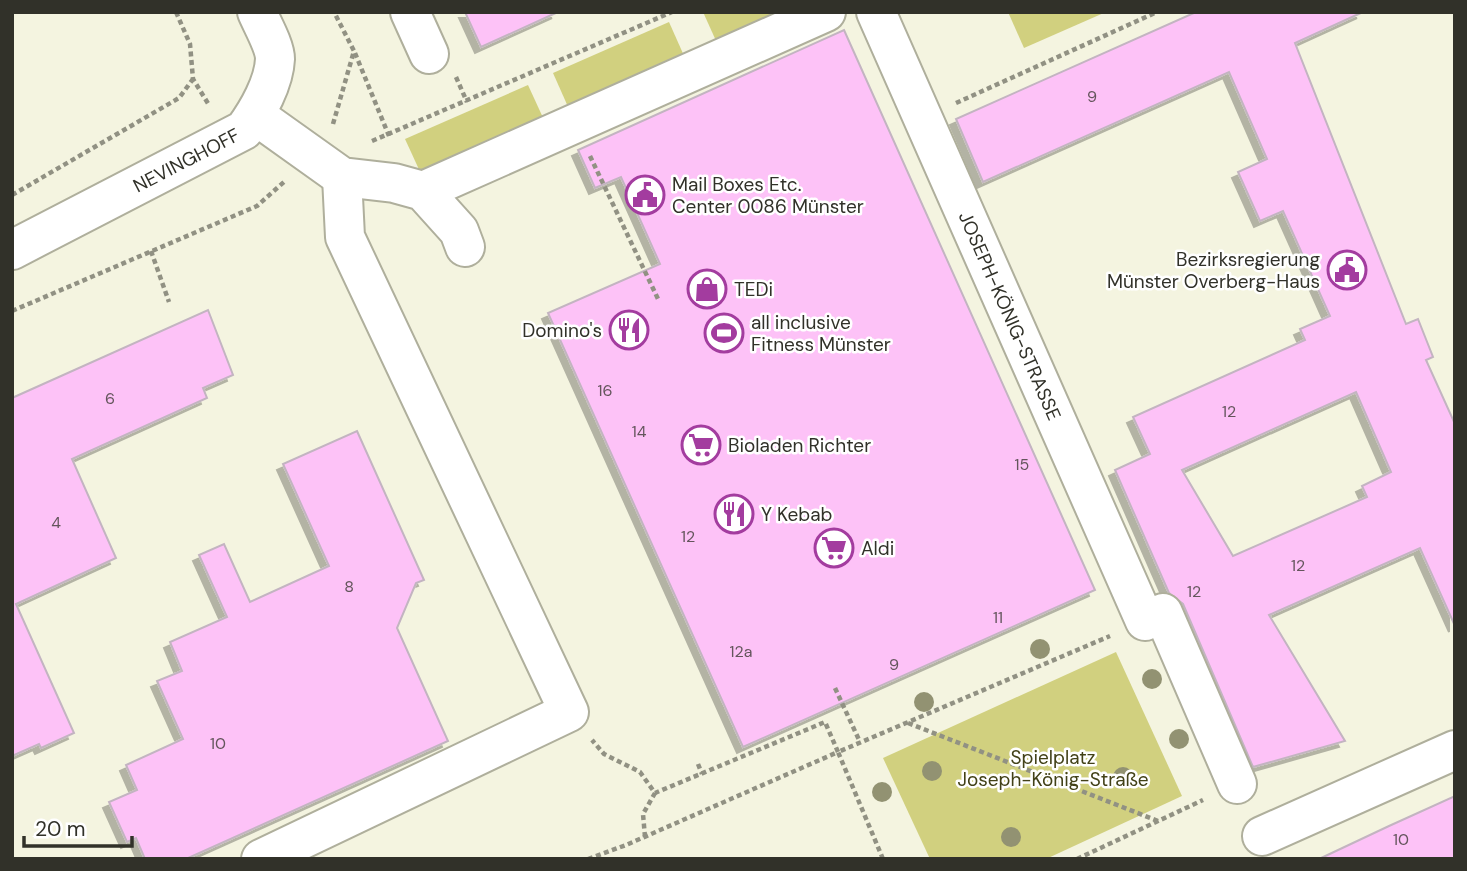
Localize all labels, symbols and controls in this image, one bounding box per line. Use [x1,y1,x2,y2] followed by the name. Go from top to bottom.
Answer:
[1087,86,1097,107] house number: 9
[129,123,244,198] street label: NEVINGHOFF
[672,172,864,219] place label: Mail Boxes Etc. Center 0086 Münster
[624,174,666,216] public building icon: Mail Boxes Etc. Center 0086 Münster
[953,208,1067,424] street label: JOSEPH-KÖNIG-STRASSE
[1107,247,1320,294] place label: Bezirksregierung Münster Overberg-Haus
[1326,249,1368,291] public building icon: Bezirksregierung Münster Overberg-Haus
[686,268,728,310] shop icon: TEDi
[734,277,773,302] place label: TEDi
[608,309,650,351] restaurant icon: Domino's
[751,310,891,357] place label: all inclusive Fitness Münster
[703,312,745,354] sports icon: all inclusive Fitness Münster
[522,318,602,343] place label: Domino's
[597,380,613,401] house number: 16
[105,388,115,409] house number: 6
[1222,401,1236,422] house number: 12
[632,421,647,442] house number: 14
[680,424,722,466] supermarket icon: Bioladen Richter
[728,433,871,458] place label: Bioladen Richter
[1015,454,1029,475] house number: 15
[713,493,755,535] restaurant icon: Y Kebab
[761,502,832,527] place label: Y Kebab
[51,512,61,533] house number: 4
[681,526,695,547] house number: 12
[813,527,855,569] supermarket icon: Aldi
[861,536,894,561] place label: Aldi
[1291,555,1305,576] house number: 12
[344,576,354,597] house number: 8
[1187,581,1201,602] house number: 12
[993,607,1003,628] house number: 11
[730,641,752,662] house number: 12a
[889,654,899,675] house number: 9
[210,733,226,754] house number: 10
[957,745,1149,792] park label: Spielplatz Joseph-König-Straße
[24,804,133,848] scale bar
[35,815,86,843] text: 20 m
[1393,829,1409,850] house number: 10

